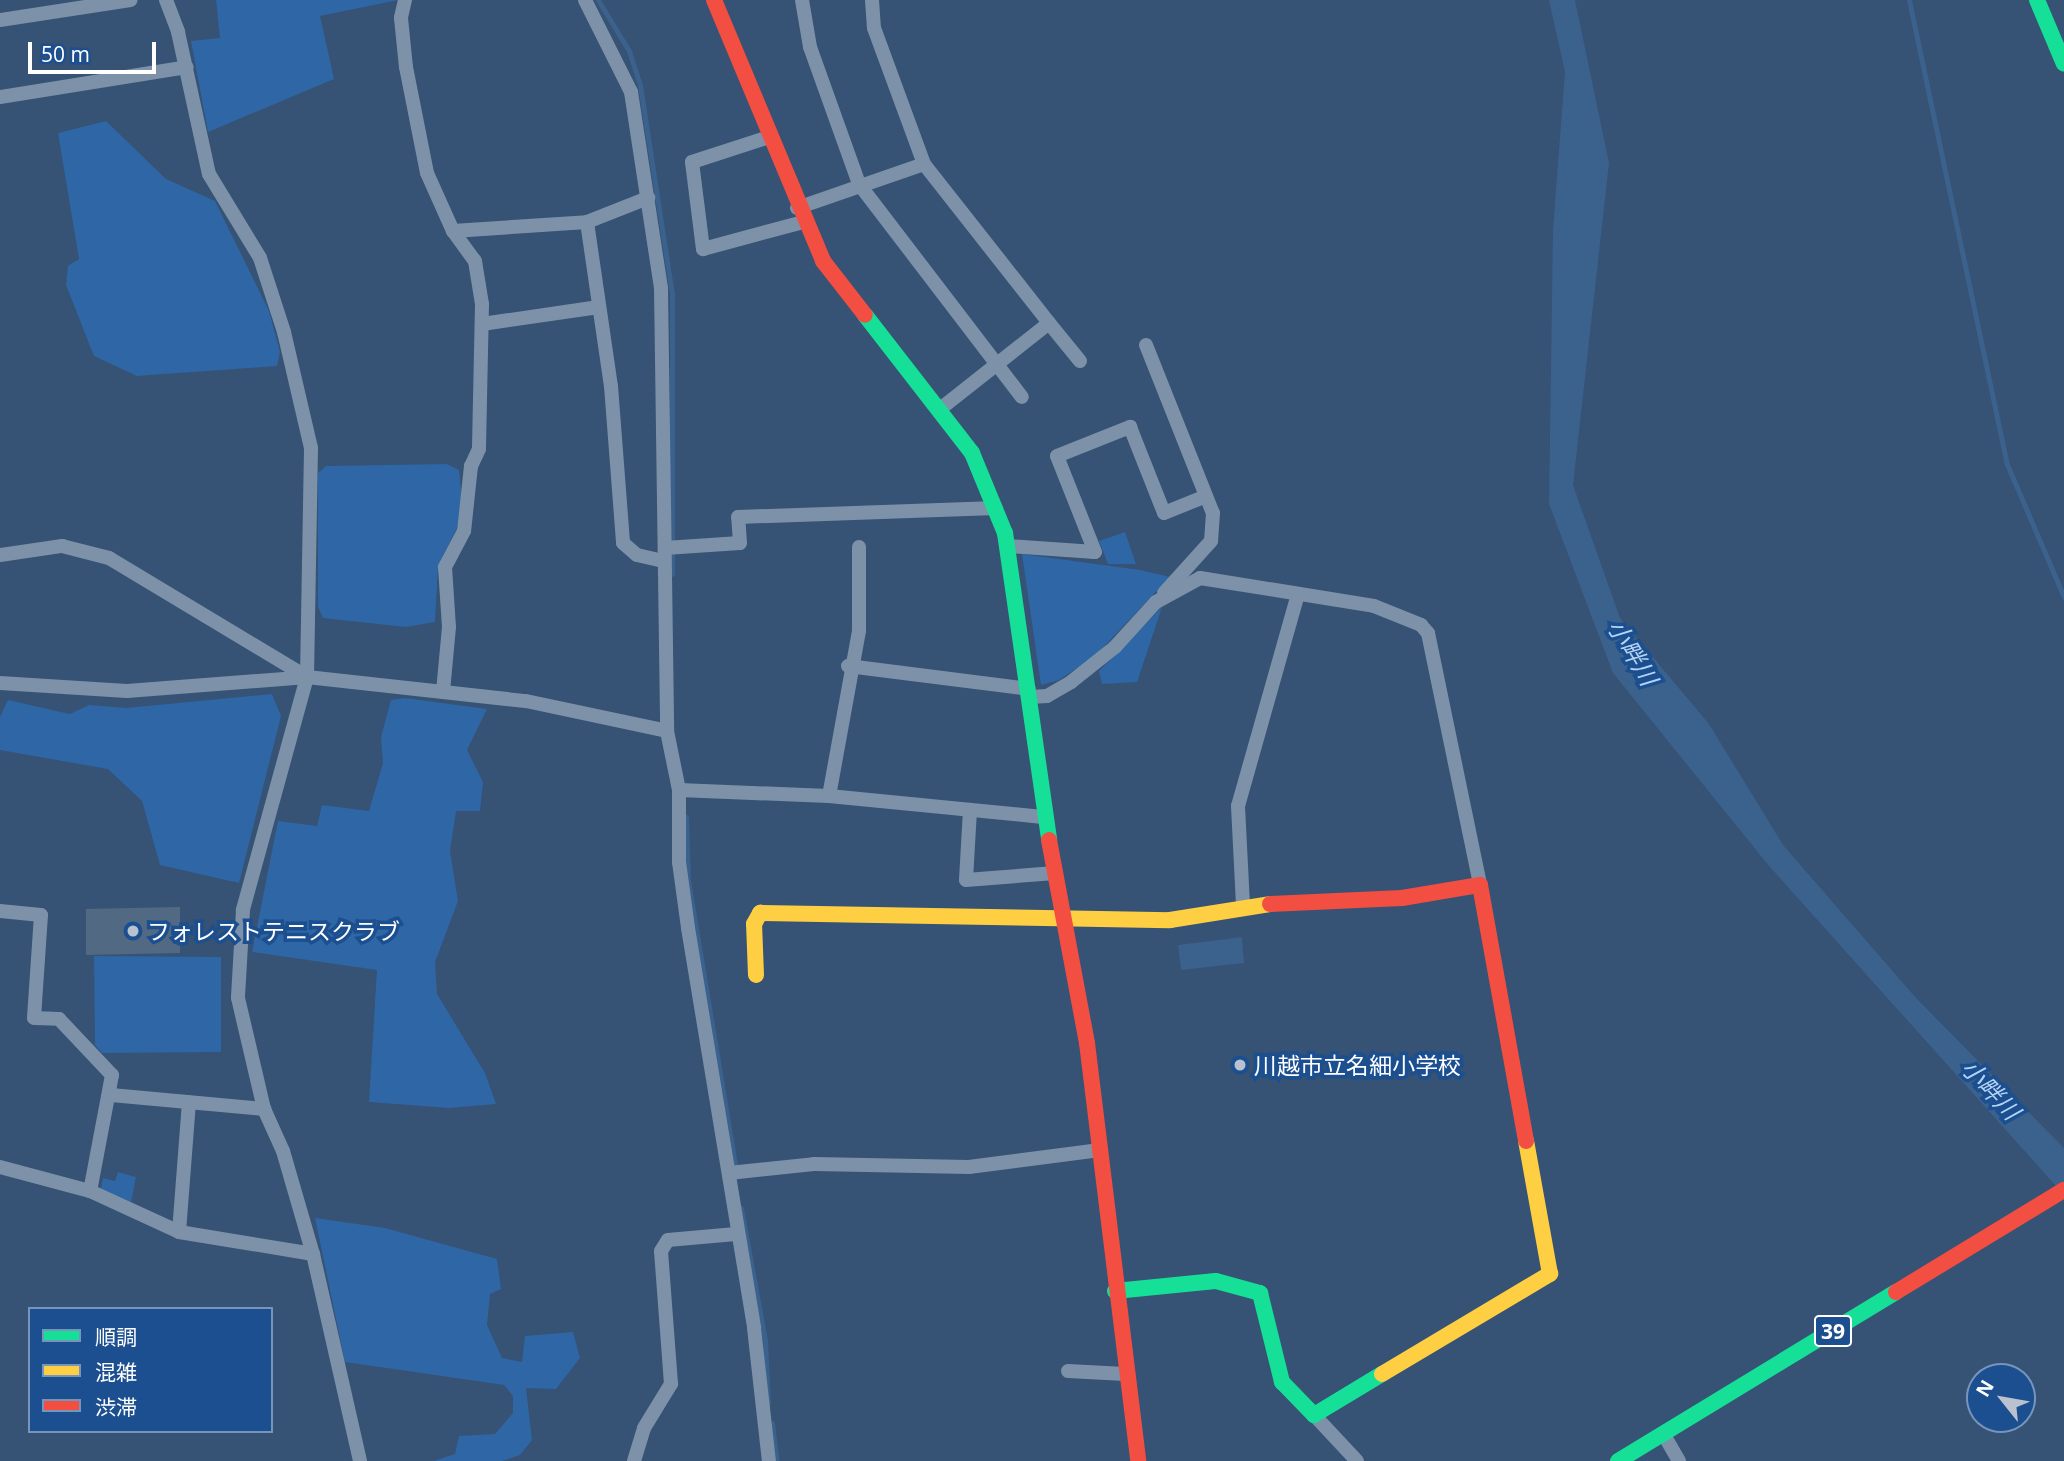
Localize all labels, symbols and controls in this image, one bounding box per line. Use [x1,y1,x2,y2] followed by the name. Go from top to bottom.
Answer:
[32,28,159,72] scale bar
[41,40,90,68] text: 50 m
[1602,614,1664,690] water label: 小畔川
[147,917,400,945] place label: フォレストテニスクラブ
[125,923,141,939] marker: フォレストテニスクラブ
[1254,1051,1461,1079] place label: 川越市立名細小学校
[1956,1053,2026,1125] water label: 小畔川
[1232,1057,1248,1073] marker: 川越市立名細小学校
[28,1307,273,1433] legend
[1814,1314,1852,1348] road number: 39
[95,1323,137,1351] text: 順調
[95,1358,137,1386] text: 混雑
[1966,1363,2036,1433] north arrow
[1970,1375,2000,1402] text: N
[95,1393,137,1421] text: 渋滞

